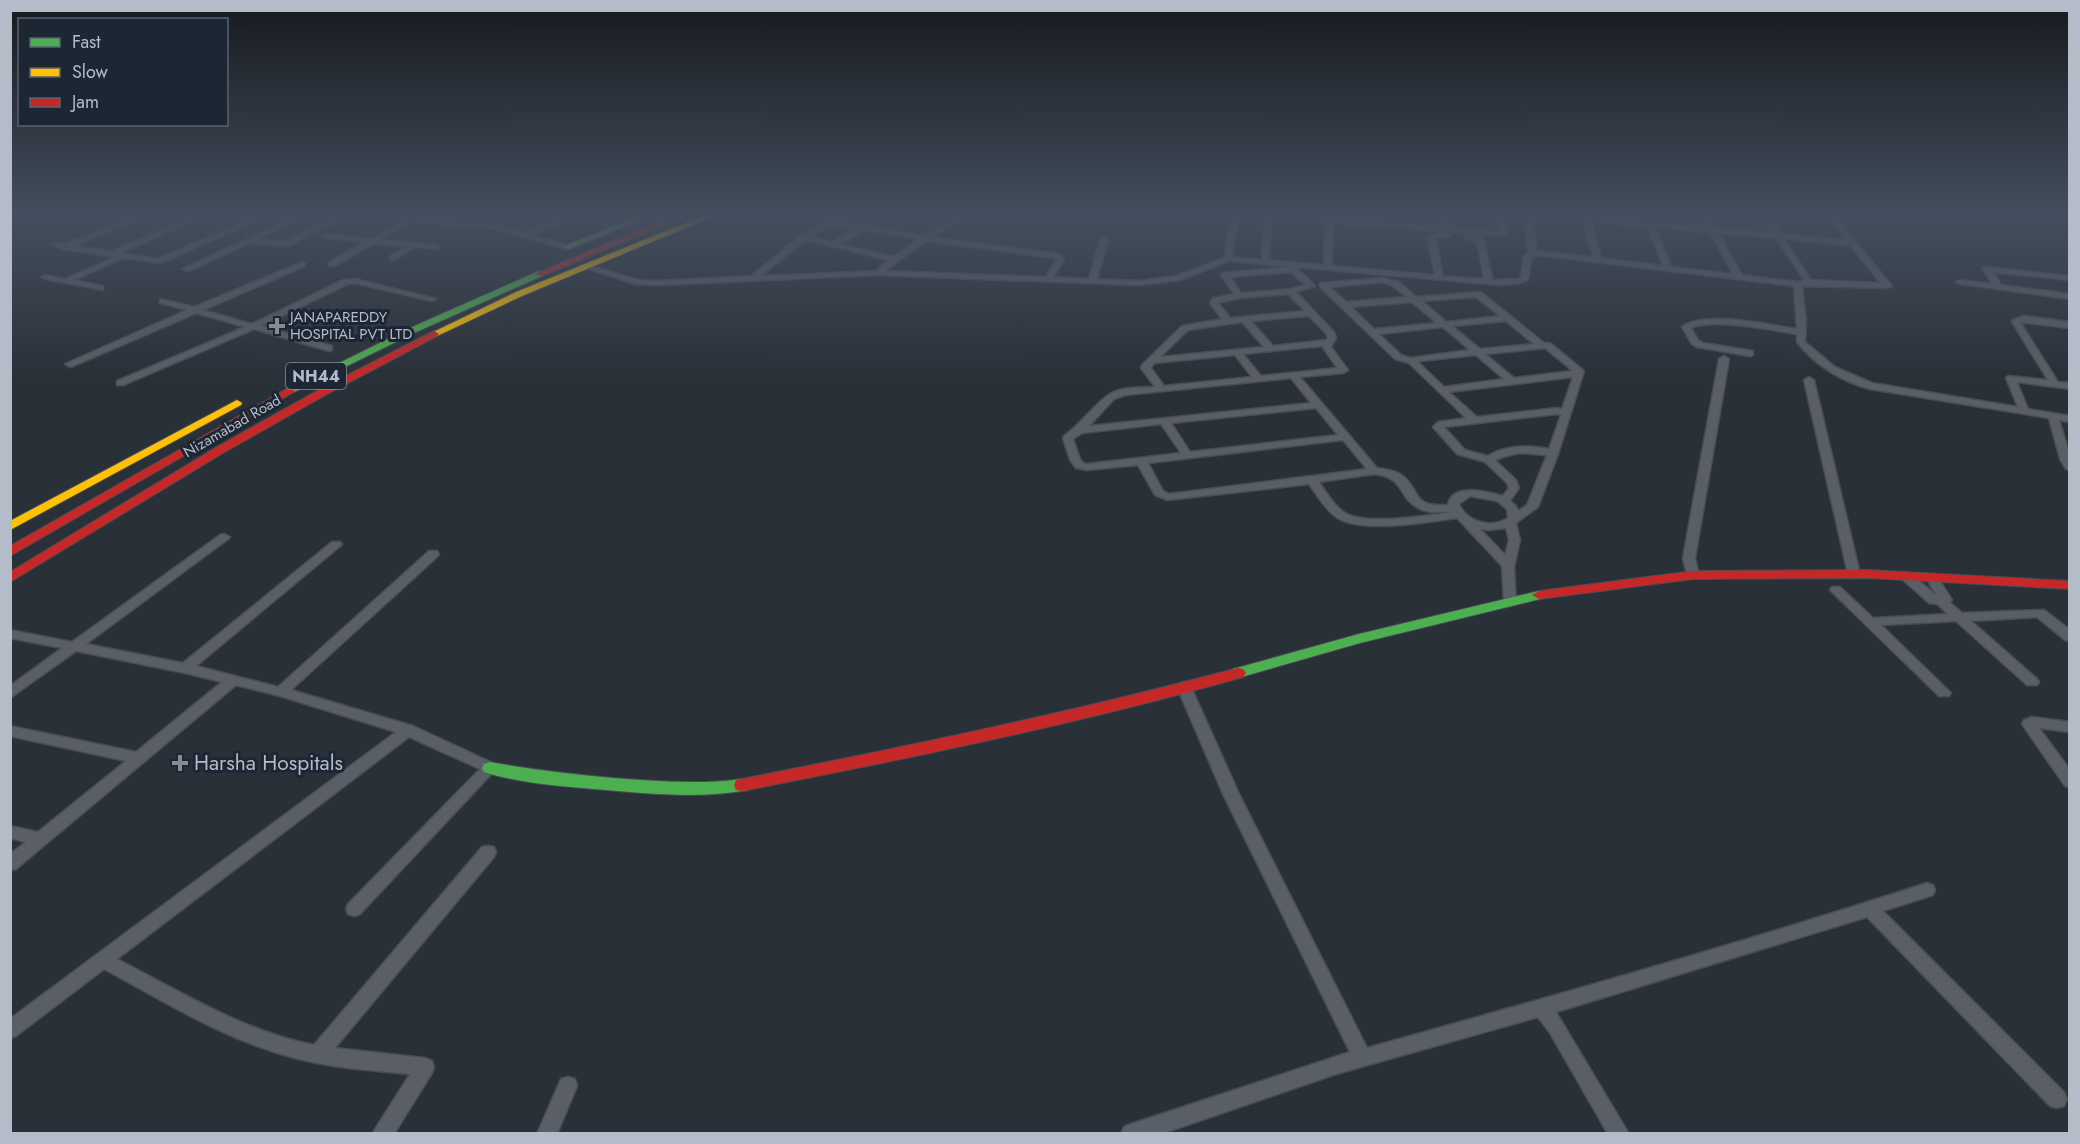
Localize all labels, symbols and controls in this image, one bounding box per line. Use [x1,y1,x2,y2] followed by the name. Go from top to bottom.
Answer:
[18,18,228,126] legend
[72,29,101,55] text: Fast
[72,59,109,85] text: Slow
[70,89,99,115] text: Jam
[288,306,412,345] place label: JANAPAREDDY HOSPITAL PVT LTD
[268,317,286,335] marker: JANAPAREDDY HOSPITAL PVT LTD
[286,363,346,389] road number: NH44
[179,389,285,463] street label: Nizamabad Road
[194,748,343,778] place label: Harsha Hospitals
[171,754,189,772] marker: Harsha Hospitals

